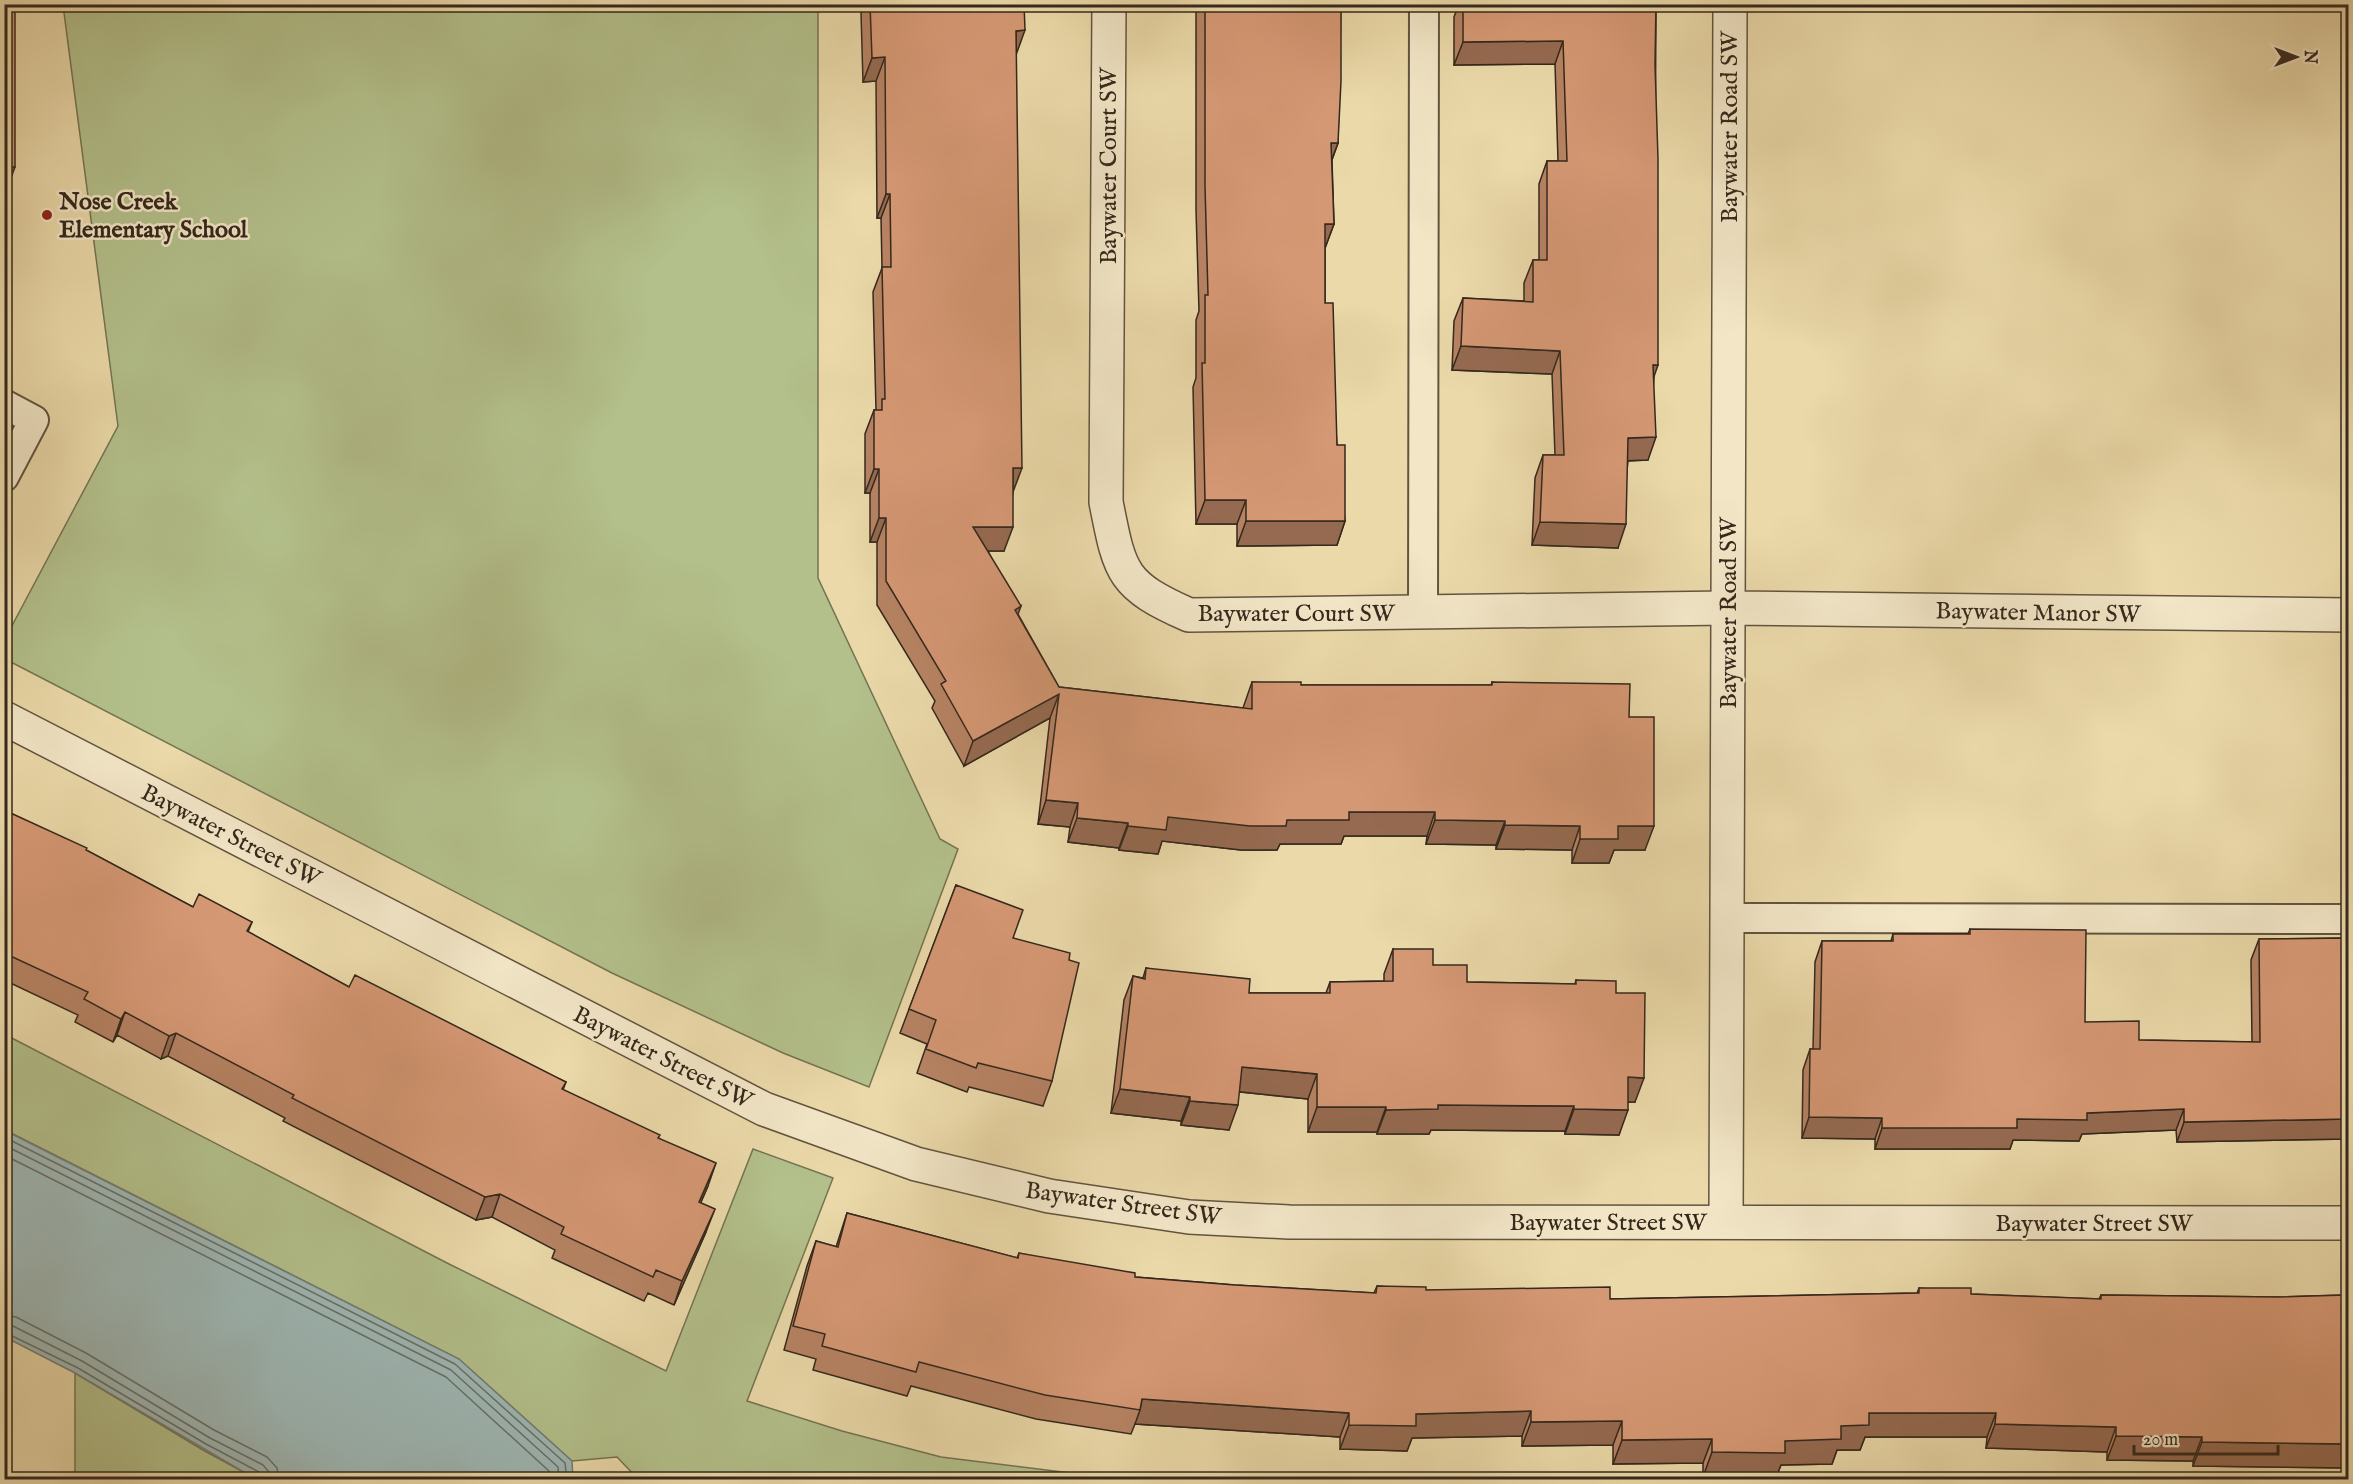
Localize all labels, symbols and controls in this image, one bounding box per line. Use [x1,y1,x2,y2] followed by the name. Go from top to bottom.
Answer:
[2266,27,2326,87] north arrow
[1715,30,1746,223] street label: Baywater Road SW
[2299,49,2319,64] text: N
[1094,66,1125,265] street label: Baywater Court SW
[58,187,248,246] place label: Nose Creek Elementary School
[40,208,54,222] marker: Nose Creek Elementary School
[1714,516,1745,709] street label: Baywater Road SW
[1935,596,2142,631] street label: Baywater Manor SW
[1197,599,1396,630] street label: Baywater Court SW
[135,778,326,895] street label: Baywater Street SW
[567,1000,758,1117] street label: Baywater Street SW
[1023,1175,1224,1234] street label: Baywater Street SW
[1509,1208,1708,1239] street label: Baywater Street SW
[1995,1209,2194,1240] street label: Baywater Street SW
[2134,1418,2278,1456] scale bar
[2143,1429,2178,1452] text: 20 m

